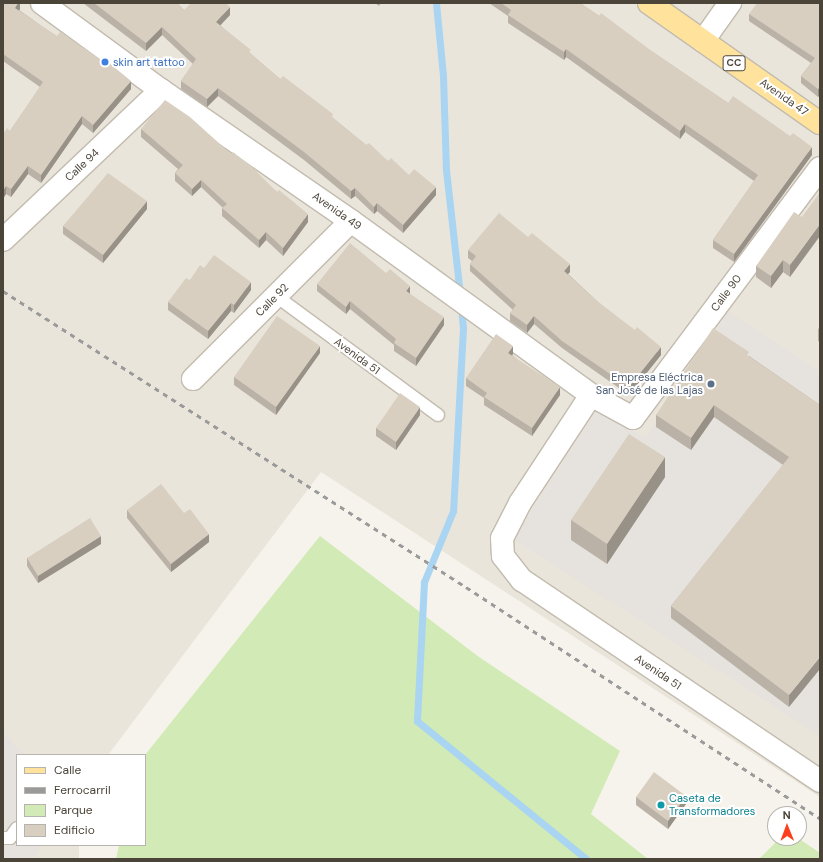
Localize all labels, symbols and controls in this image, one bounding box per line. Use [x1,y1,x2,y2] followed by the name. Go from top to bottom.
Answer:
[113,55,185,69] place label: skin art tattoo
[722,55,746,71] road number: CC
[100,57,110,67] marker: skin art tattoo
[757,76,811,118] street label: Avenida 47
[62,146,102,184] street label: Calle 94
[310,189,364,233] street label: Avenida 49
[708,272,744,314] street label: Calle 90
[253,281,291,319] street label: Calle 92
[332,335,382,377] street label: Avenida 51
[596,371,703,397] place label: Empresa Eléctrica San José de las Lajas
[706,379,716,389] marker: Empresa Eléctrica San José de las Lajas
[632,652,684,692] street label: Avenida 51
[16,754,146,846] legend
[54,762,81,778] text: Calle
[54,782,111,798] text: Ferrocarril
[669,792,755,818] place label: Caseta de Transformadores
[656,800,666,810] marker: Caseta de Transformadores
[54,802,93,818] text: Parque
[767,806,807,846] north arrow
[783,808,791,822] text: N
[54,822,95,838] text: Edificio

